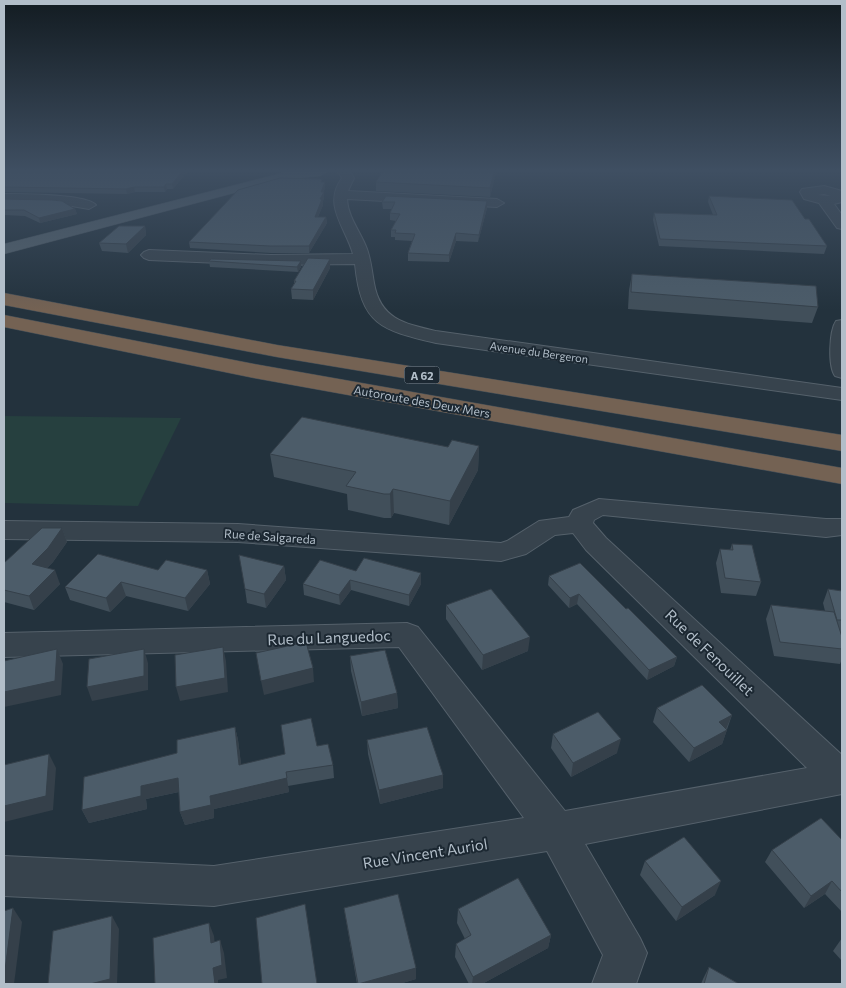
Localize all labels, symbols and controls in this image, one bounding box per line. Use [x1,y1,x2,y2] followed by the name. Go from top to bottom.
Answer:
[489,339,589,365] street label: Avenue du Bergeron
[404,366,440,384] road number: A 62
[353,382,491,420] street label: Autoroute des Deux Mers
[224,526,316,546] street label: Rue de Salgareda
[662,605,758,699] street label: Rue de Fenouillet
[267,626,391,648] street label: Rue du Languedoc
[361,834,489,872] street label: Rue Vincent Auriol

